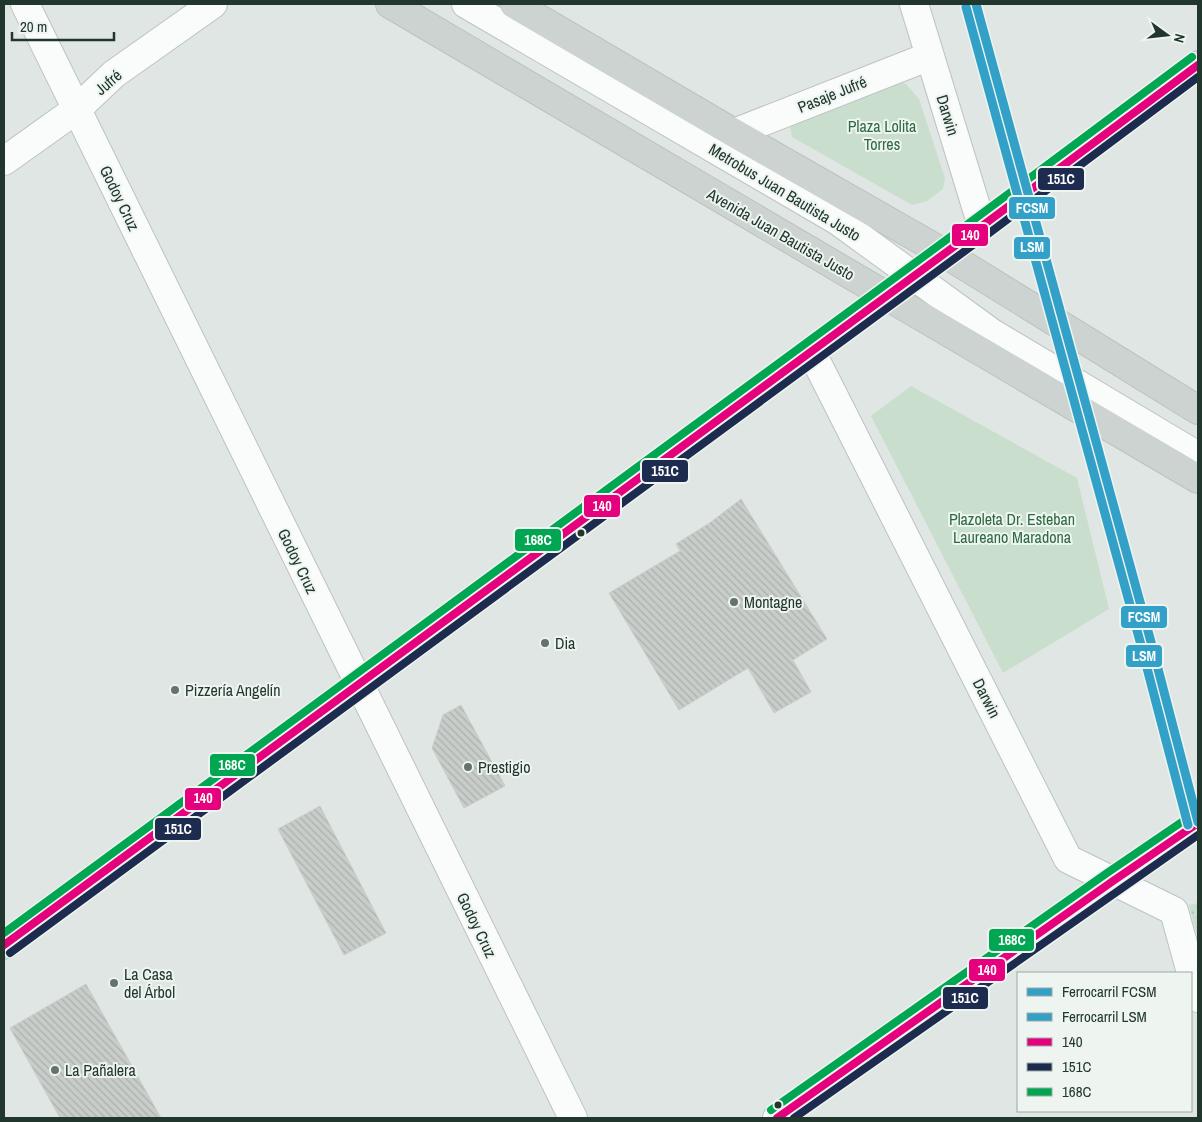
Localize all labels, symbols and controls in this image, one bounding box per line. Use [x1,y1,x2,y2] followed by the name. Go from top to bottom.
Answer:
[12,10,115,42] scale bar
[1142,10,1192,60] north arrow
[20,16,47,37] text: 20 m
[1170,32,1189,45] text: N
[90,64,126,100] street label: Jufré
[794,70,870,118] street label: Pasaje Jufré
[931,92,965,138] street label: Darwin
[848,115,917,155] park label: Plaza Lolita Torres
[705,138,865,246] street label: Metrobus Juan Bautista Justo
[95,162,145,235] street label: Godoy Cruz
[1037,167,1085,191] line badge: 151C
[1047,170,1075,188] text: 151C
[702,182,859,285] street label: Avenida Juan Bautista Justo
[1008,196,1056,220] line badge: FCSM
[1016,199,1048,217] text: FCSM
[951,223,989,247] line badge: 140
[960,226,980,244] text: 140
[1013,236,1051,260] line badge: LSM
[1020,238,1044,256] text: LSM
[641,459,689,483] line badge: 151C
[651,462,679,480] text: 151C
[583,494,621,518] line badge: 140
[592,497,612,515] text: 140
[949,508,1075,548] park label: Plazoleta Dr. Esteban Laureano Maradona
[273,525,323,598] street label: Godoy Cruz
[514,528,562,552] line badge: 168C
[576,528,586,538] unlabelled marker
[524,531,552,549] text: 168C
[744,591,802,613] place label: Montagne
[728,596,740,608] marker: Montagne
[1120,605,1168,629] line badge: FCSM
[1128,608,1160,626] text: FCSM
[555,632,576,654] place label: Dia
[539,637,551,649] marker: Dia
[1125,644,1163,668] line badge: LSM
[1132,647,1156,665] text: LSM
[968,674,1006,722] street label: Darwin
[185,679,281,701] place label: Pizzería Angelín
[169,684,181,696] marker: Pizzería Angelín
[209,753,256,777] line badge: 168C
[218,756,246,774] text: 168C
[478,756,531,778] place label: Prestigio
[462,761,474,773] marker: Prestigio
[184,787,222,811] line badge: 140
[193,789,213,807] text: 140
[154,817,202,841] line badge: 151C
[164,820,192,838] text: 151C
[452,889,502,962] street label: Godoy Cruz
[988,928,1035,952] line badge: 168C
[998,931,1026,949] text: 168C
[968,958,1006,982] line badge: 140
[977,961,997,979] text: 140
[124,963,175,1003] place label: La Casa del Árbol
[1017,972,1192,1112] legend
[108,977,120,989] marker: La Casa del Árbol
[1062,981,1156,1002] text: Ferrocarril FCSM
[942,986,989,1010] line badge: 151C
[951,989,979,1007] text: 151C
[1062,1006,1147,1027] text: Ferrocarril LSM
[1062,1031,1083,1052] text: 140
[1062,1056,1092,1077] text: 151C
[65,1059,136,1081] place label: La Pañalera
[49,1064,61,1076] marker: La Pañalera
[1062,1081,1092,1102] text: 168C
[773,1100,783,1110] unlabelled marker

